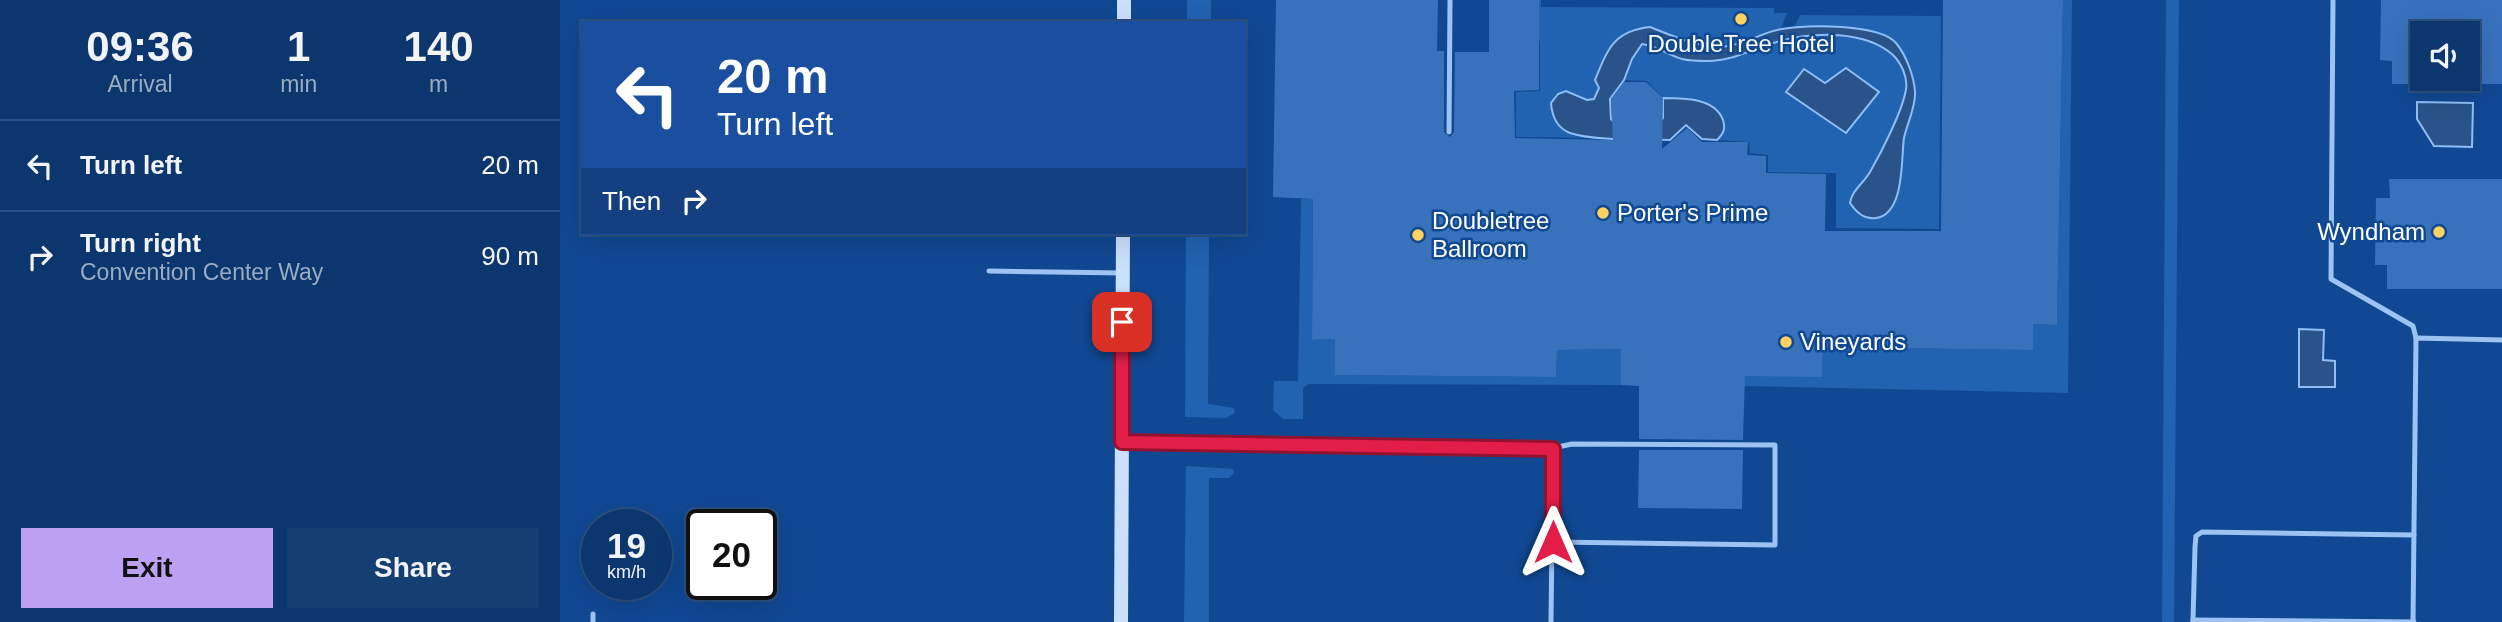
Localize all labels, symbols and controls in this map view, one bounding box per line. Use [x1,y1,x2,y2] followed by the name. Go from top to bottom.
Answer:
[1733,11,1749,27] marker: DoubleTree Hotel
[2410,21,2480,91] map controls
[2410,21,2480,91] button: sound
[86,23,194,70] text: 09:36
[287,23,310,70] text: 1
[404,23,474,70] text: 140
[1647,30,1835,57] place label: DoubleTree Hotel
[602,49,693,140] icon: left
[717,49,829,103] text: 20 m
[107,71,173,97] text: Arrival
[280,71,317,97] text: min
[429,71,448,97] text: m
[717,106,833,142] text: Turn left
[21,147,59,185] icon: left
[80,150,182,180] text: Turn left
[481,150,539,180] text: 20 m
[675,182,713,220] icon: right
[602,186,661,216] text: Then
[1617,199,1768,226] place label: Porter's Prime
[1595,205,1611,221] marker: Porter's Prime
[1432,207,1549,262] place label: Doubletree Ballroom
[2317,218,2425,245] place label: Wyndham
[2431,224,2447,240] marker: Wyndham
[1410,227,1426,243] marker: Doubletree Ballroom
[80,228,201,258] text: Turn right
[21,238,59,276] icon: right
[481,241,539,271] text: 90 m
[80,259,323,285] text: Convention Center Way
[1092,292,1152,352] pin
[1103,303,1141,341] icon: arrive
[1800,328,1906,355] place label: Vineyards
[1778,334,1794,350] marker: Vineyards
[1516,505,1590,579] position arrow
[686,509,777,600] speed limit sign: 20
[607,526,646,565] text: 19
[21,528,273,608] button: Exit
[287,528,539,608] button: Share
[607,562,646,582] text: km/h

